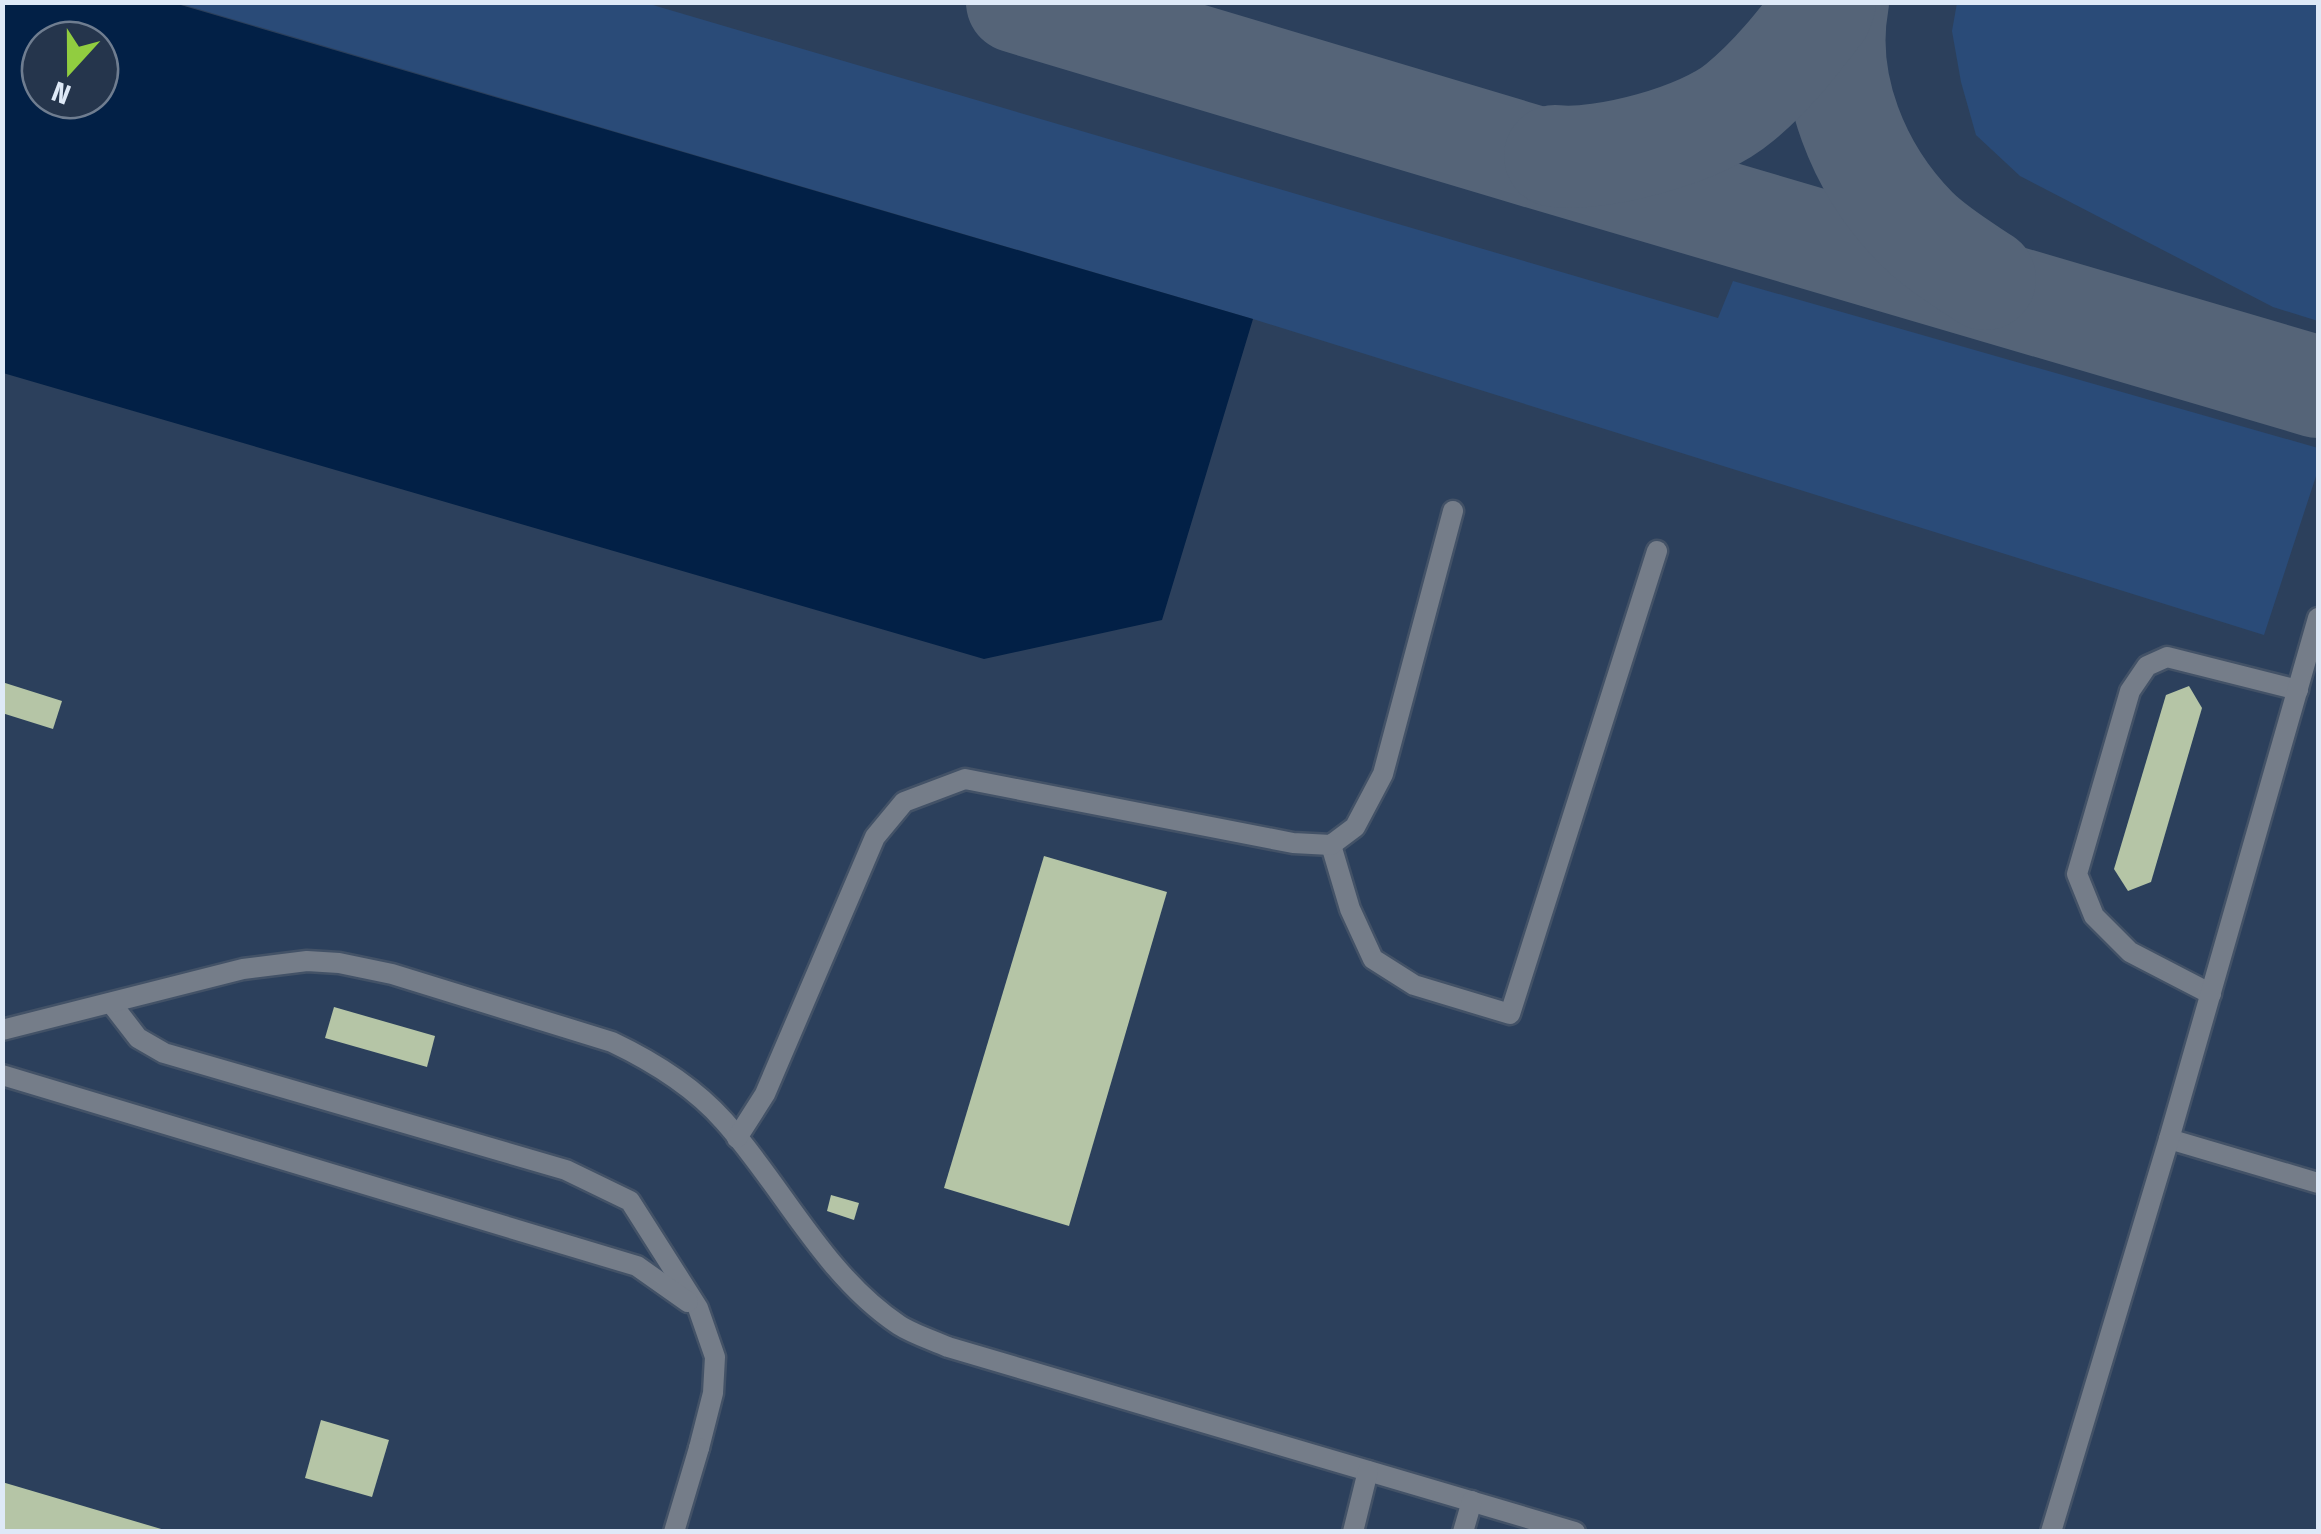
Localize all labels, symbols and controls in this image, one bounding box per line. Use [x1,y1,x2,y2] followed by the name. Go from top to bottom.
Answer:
[20,20,120,120] north arrow
[47,74,75,111] text: N

